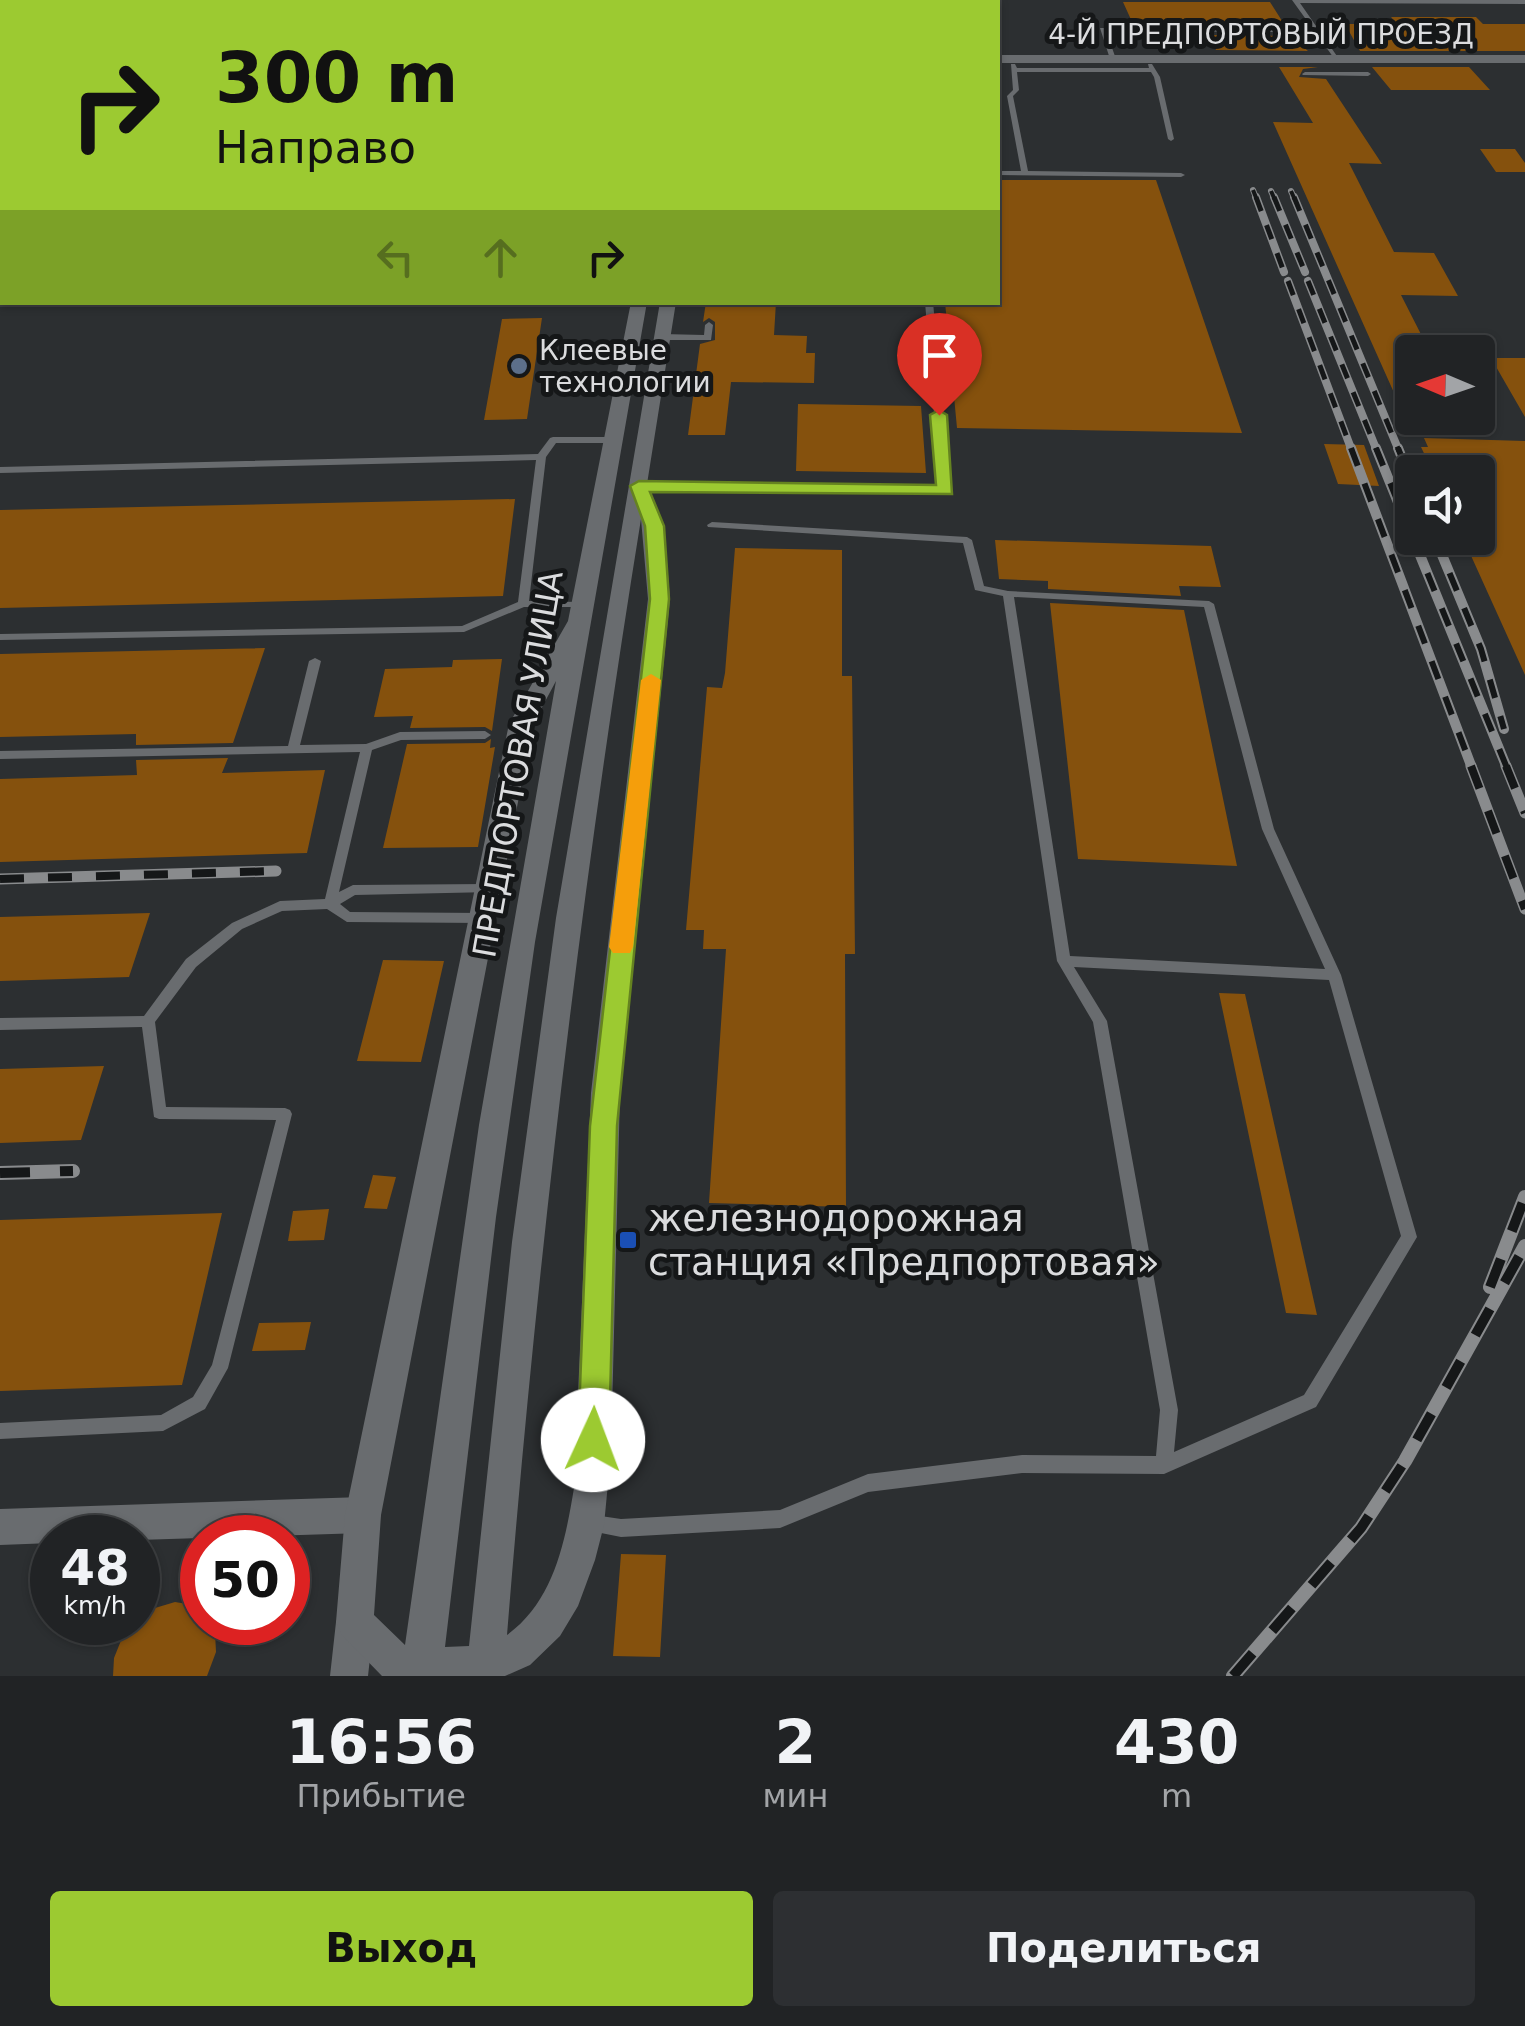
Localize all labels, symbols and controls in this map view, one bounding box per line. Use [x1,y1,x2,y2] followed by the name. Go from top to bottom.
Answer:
[1048,17,1474,51] street label: 4-Й ПРЕДПОРТОВЫЙ ПРОЕЗД
[215,37,458,119] text: 300 m
[50,40,180,170] icon: right
[215,121,416,174] text: Направо
[368,230,423,285] icon: left
[473,230,528,285] icon: ahead
[578,230,633,285] icon: right
[897,313,982,416] pin
[912,328,967,383] icon: arrive
[539,334,711,399] place label: Клеевые технологии
[1395,335,1495,435] north arrow
[1395,335,1495,555] map controls
[508,355,530,377] marker: Клеевые технологии
[1395,455,1495,555] button: sound
[465,567,571,960] street label: ПРЕДПОРТОВАЯ УЛИЦА
[648,1196,1160,1284] place label: железнодорожная станция «Предпортовая»
[617,1229,639,1251] marker: железнодорожная станция «Предпортовая»
[541,1388,645,1492] position arrow
[180,1515,310,1645] speed limit sign: 50
[60,1539,130,1597] text: 48
[63,1591,127,1620] text: km/h
[286,1707,477,1777] text: 16:56
[774,1707,816,1777] text: 2
[1114,1707,1239,1777] text: 430
[297,1777,466,1815] text: Прибытие
[762,1777,828,1815] text: мин
[1161,1777,1192,1815] text: m
[50,1891,753,2006] button: Выход
[773,1891,1475,2006] button: Поделиться

